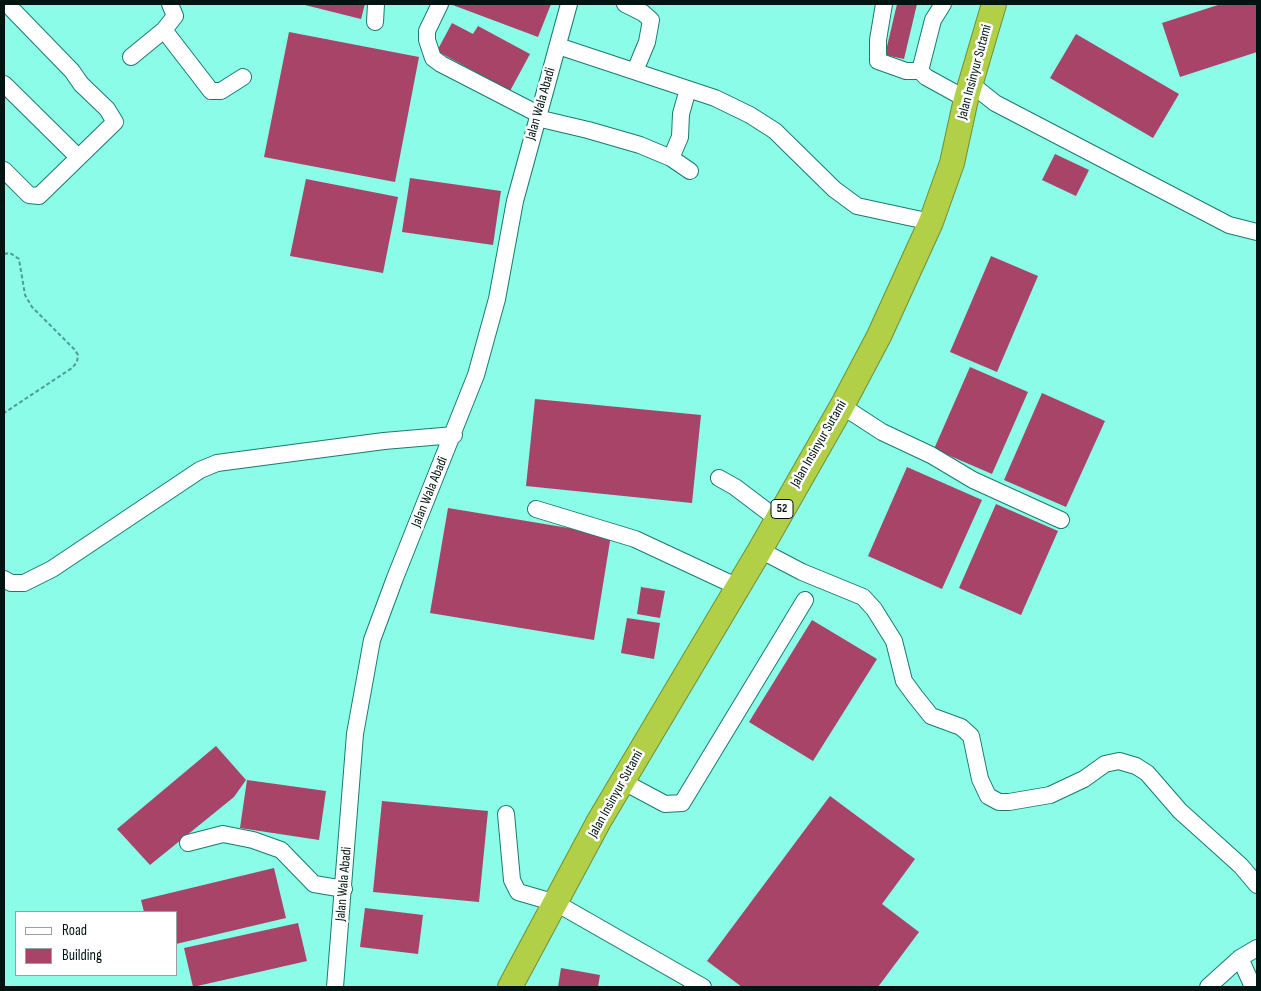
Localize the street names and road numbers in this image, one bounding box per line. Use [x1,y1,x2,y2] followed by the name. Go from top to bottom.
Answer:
[954,23,996,121] street label: Jalan Insinyur Sutami
[523,66,559,142] street label: Jalan Wala Abadi
[787,398,851,490] street label: Jalan Insinyur Sutami
[408,454,452,530] street label: Jalan Wala Abadi
[771,499,793,518] road number: 52
[585,747,647,841] street label: Jalan Insinyur Sutami
[332,846,356,922] street label: Jalan Wala Abadi

